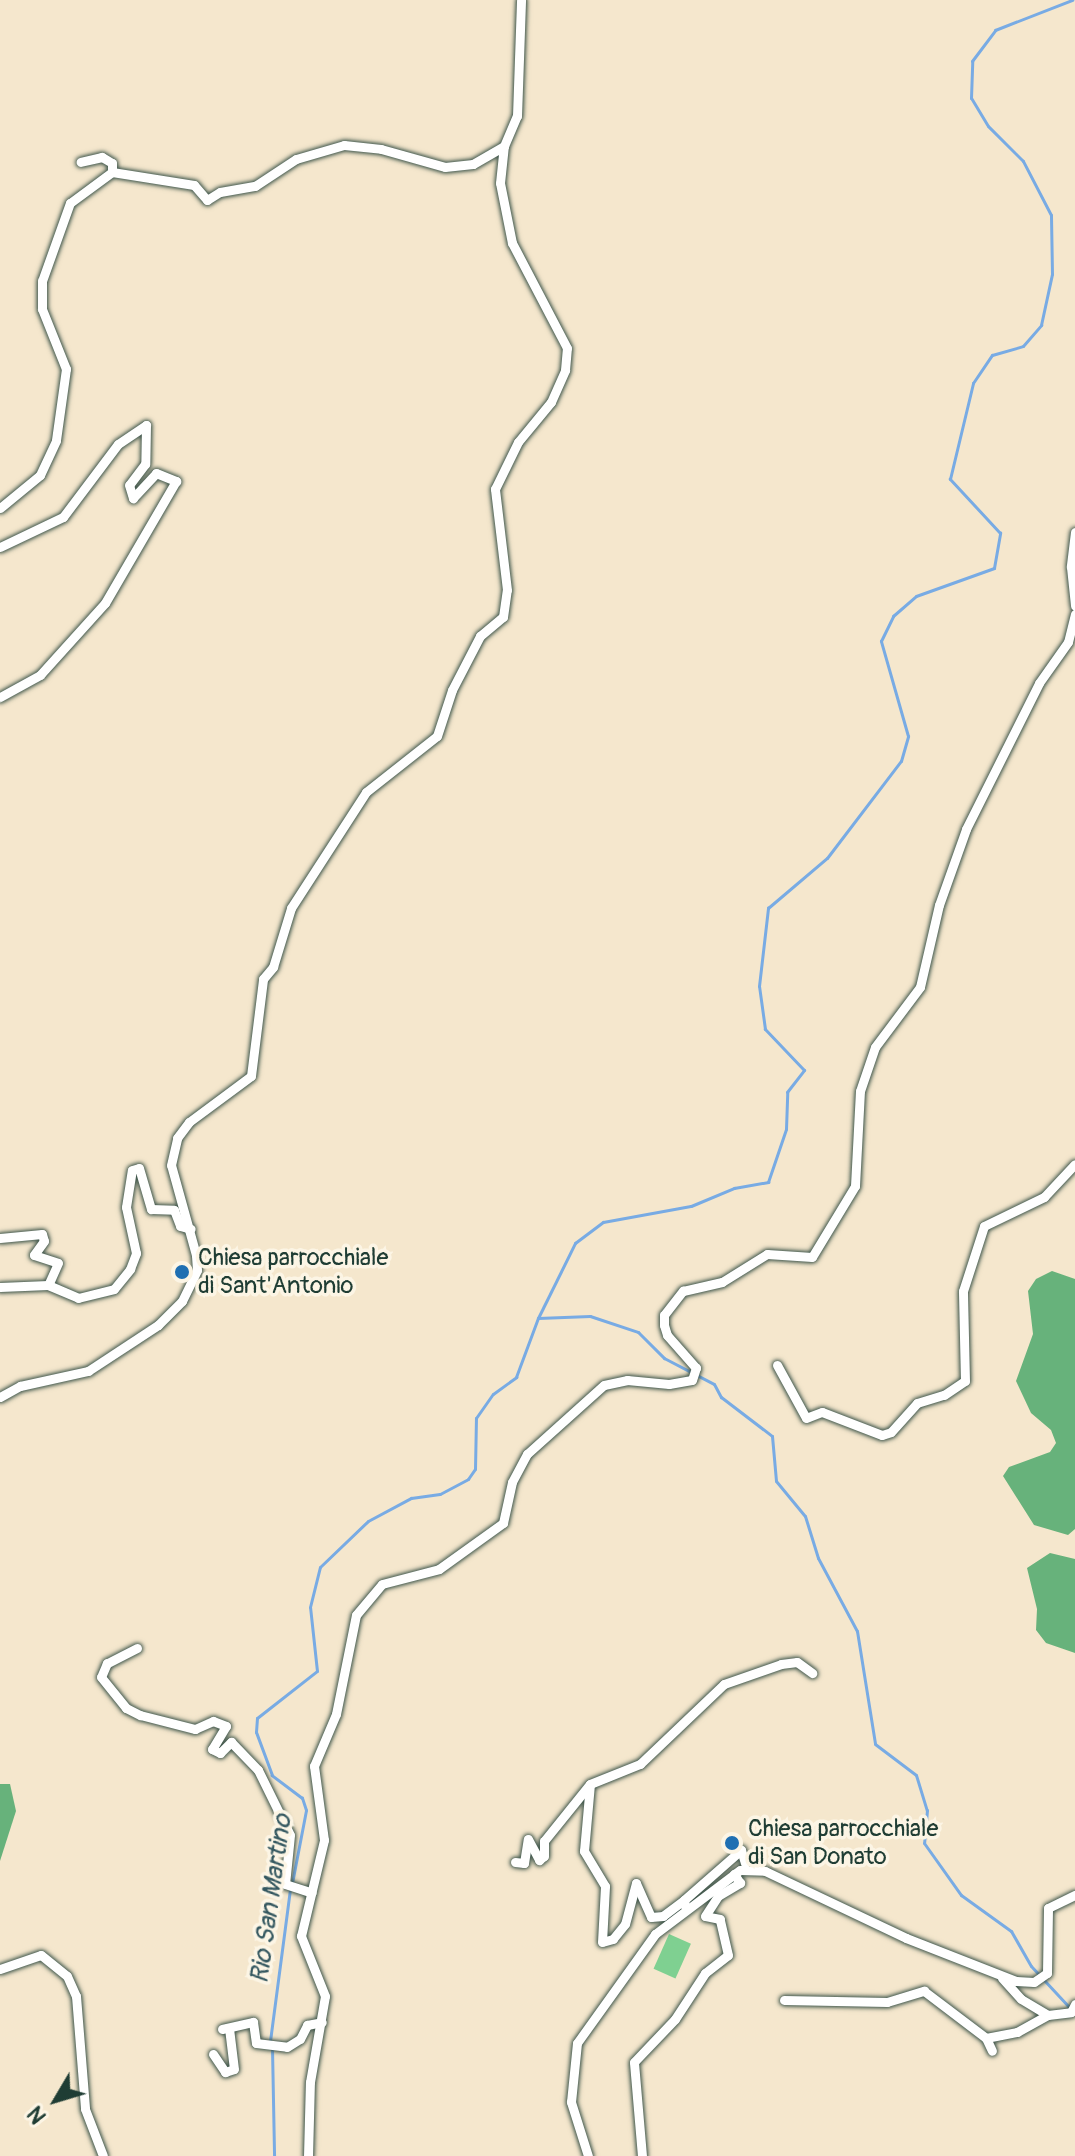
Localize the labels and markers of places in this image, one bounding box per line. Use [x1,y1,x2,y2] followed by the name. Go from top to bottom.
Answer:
[198,1244,388,1300] place label: Chiesa parrocchiale di Sant'Antonio
[173,1263,191,1281] marker: Chiesa parrocchiale di Sant'Antonio
[748,1815,938,1871] place label: Chiesa parrocchiale di San Donato
[723,1834,741,1852] marker: Chiesa parrocchiale di San Donato

